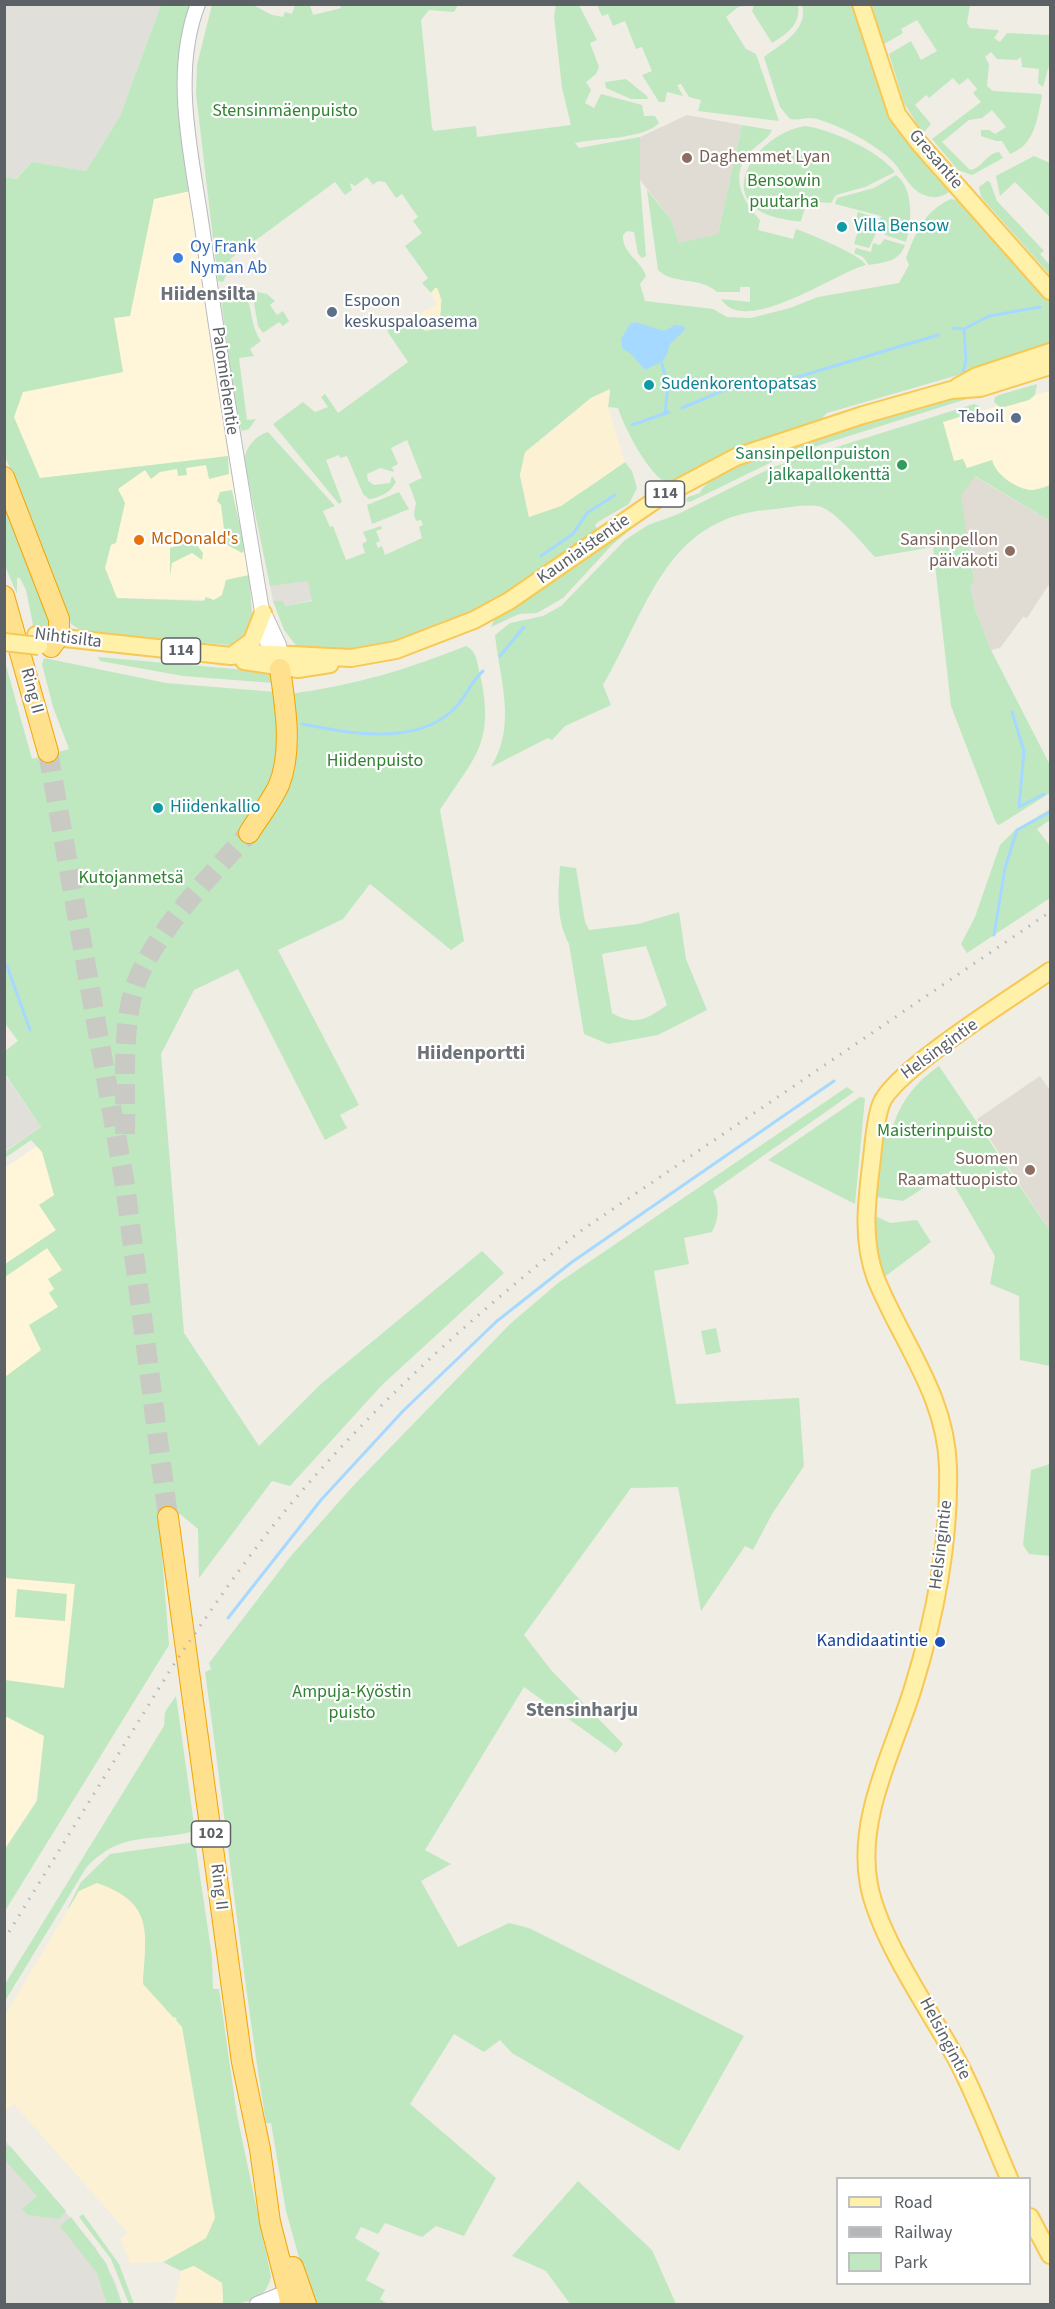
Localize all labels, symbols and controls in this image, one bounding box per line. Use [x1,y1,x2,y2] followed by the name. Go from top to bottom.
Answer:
[212,101,358,123] park label: Stensinmäenpuisto
[903,126,967,194] street label: Gresantie
[699,147,830,169] place label: Daghemmet Lyan
[680,151,694,165] marker: Daghemmet Lyan
[747,171,821,213] park label: Bensowin puutarha
[854,216,949,238] place label: Villa Bensow
[835,220,849,234] marker: Villa Bensow
[190,237,267,280] place label: Oy Frank Nyman Ab
[171,251,185,265] marker: Oy Frank Nyman Ab
[160,284,256,308] district label: Hiidensilta
[344,291,477,334] place label: Espoon keskuspaloasema
[325,305,339,319] marker: Espoon keskuspaloasema
[206,325,242,437] street label: Palomiehentie
[661,374,817,396] place label: Sudenkorentopatsas
[642,378,656,392] marker: Sudenkorentopatsas
[958,407,1004,429] place label: Teboil
[1009,411,1023,425] marker: Teboil
[735,444,890,486] place label: Sansinpellonpuiston jalkapallokenttä
[895,458,909,472] marker: Sansinpellonpuiston jalkapallokenttä
[646,481,684,507] road number: 114
[533,510,635,590] street label: Kauniaistentie
[151,529,238,551] place label: McDonald's
[900,530,998,572] place label: Sansinpellon päiväkoti
[132,533,146,547] marker: McDonald's
[1003,544,1017,558] marker: Sansinpellon päiväkoti
[33,624,103,654] street label: Nihtisilta
[162,638,201,664] road number: 114
[15,666,47,716] street label: Ring II
[327,751,423,773] park label: Hiidenpuisto
[170,797,261,819] place label: Hiidenkallio
[151,801,165,815] marker: Hiidenkallio
[78,868,184,890] park label: Kutojanmetsä
[897,1015,983,1085] street label: Helsingintie
[417,1043,525,1067] district label: Hiidenportti
[877,1121,993,1143] park label: Maisterinpuisto
[897,1149,1018,1192] place label: Suomen Raamattuopisto
[1023,1163,1037,1177] marker: Suomen Raamattuopisto
[926,1499,958,1591] street label: Helsingintie
[817,1631,928,1653] place label: Kandidaatintie
[933,1635,947,1649] marker: Kandidaatintie
[292,1682,412,1724] park label: Ampuja-Kyöstin puisto
[526,1700,638,1724] district label: Stensinharju
[192,1821,230,1847] road number: 102
[204,1863,232,1911] street label: Ring II
[913,1994,975,2084] street label: Helsingintie
[836,2177,1031,2285] legend
[894,2190,933,2215] text: Road
[894,2220,953,2245] text: Railway
[894,2250,928,2275] text: Park

